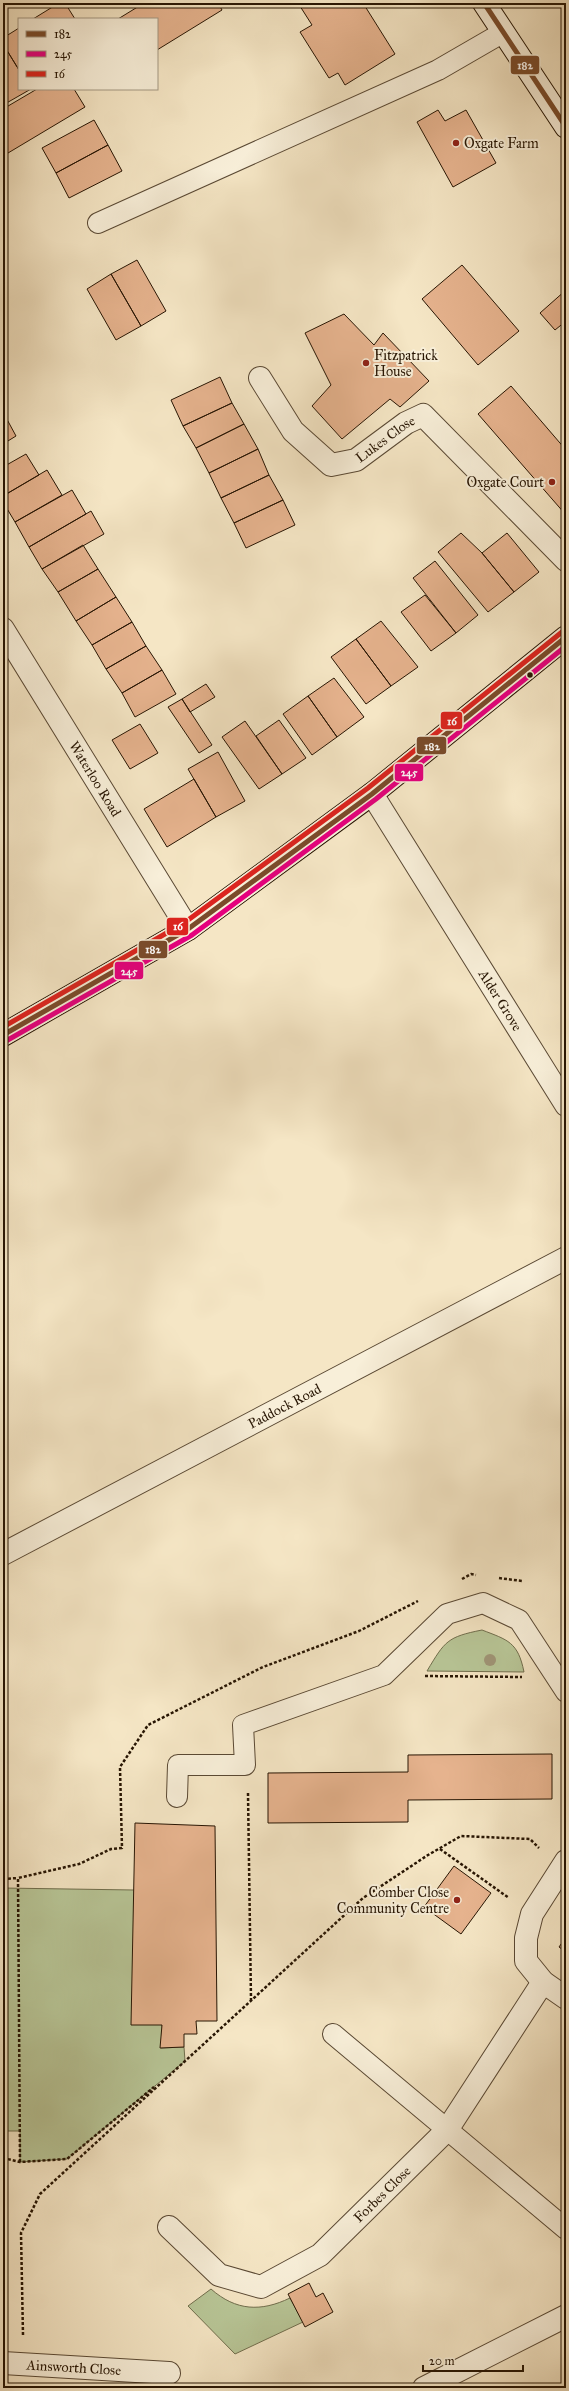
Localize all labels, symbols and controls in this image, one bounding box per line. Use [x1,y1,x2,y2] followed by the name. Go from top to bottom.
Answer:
[18,18,158,90] legend
[54,27,71,41] text: 182
[54,47,73,61] text: 245
[510,55,540,75] line badge: 182
[517,59,533,72] text: 182
[54,67,66,81] text: 16
[464,135,539,152] place label: Oxgate Farm
[451,138,461,148] marker: Oxgate Farm
[374,347,438,380] place label: Fitzpatrick House
[361,358,371,368] marker: Fitzpatrick House
[352,412,418,466] street label: Lukes Close
[466,474,544,491] place label: Oxgate Court
[547,477,557,487] marker: Oxgate Court
[525,670,535,680] unlabelled marker
[440,711,463,730] line badge: 16
[447,715,458,728] text: 16
[416,736,447,755] line badge: 182
[65,738,125,820] street label: Waterloo Road
[424,740,440,753] text: 182
[394,763,424,782] line badge: 245
[401,766,418,780] text: 245
[166,917,189,936] line badge: 16
[173,920,184,933] text: 16
[138,940,168,959] line badge: 182
[145,943,161,956] text: 182
[114,961,144,980] line badge: 245
[121,965,138,979] text: 245
[474,966,526,1034] street label: Alder Grove
[245,1380,324,1433] street label: Paddock Road
[337,1884,449,1917] place label: Comber Close Community Centre
[452,1895,462,1905] marker: Comber Close Community Centre
[350,2162,415,2226] street label: Forbes Close
[423,2347,523,2373] scale bar
[429,2354,455,2368] text: 20 m
[25,2356,122,2379] street label: Ainsworth Close

